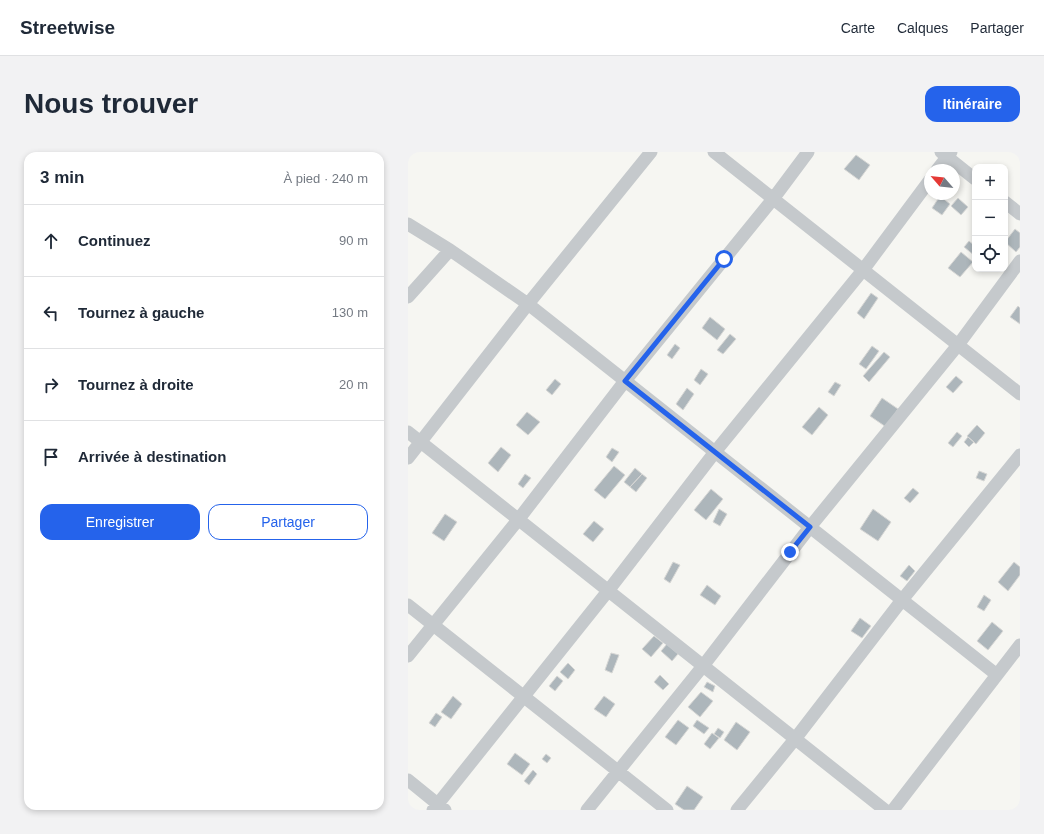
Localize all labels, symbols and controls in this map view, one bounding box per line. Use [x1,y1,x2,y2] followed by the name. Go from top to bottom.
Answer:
[20,17,115,38] text: Streetwise
[841,20,875,36] text: Carte
[897,20,948,36] text: Calques
[970,20,1024,36] text: Partager
[925,86,1020,122] button: Itinéraire
[24,88,198,119] text: Nous trouver
[924,164,960,200] north arrow
[972,164,1008,272] map controls
[972,164,1008,200] button: +
[40,168,84,187] text: 3 min
[283,171,368,186] text: À pied · 240 m
[972,200,1008,236] button: −
[40,230,62,252] icon: ahead
[78,232,151,249] text: Continuez
[339,233,368,248] text: 90 m
[972,236,1008,272] button: locate
[715,250,733,268] route start
[40,302,62,324] icon: left
[78,304,204,321] text: Tournez à gauche
[332,305,368,320] text: 130 m
[40,374,62,396] icon: right
[78,376,194,393] text: Tournez à droite
[339,377,368,392] text: 20 m
[40,446,62,468] icon: arrive
[78,448,226,465] text: Arrivée à destination
[40,504,200,540] button: Enregistrer
[208,504,368,540] button: Partager
[781,543,799,561] route end

